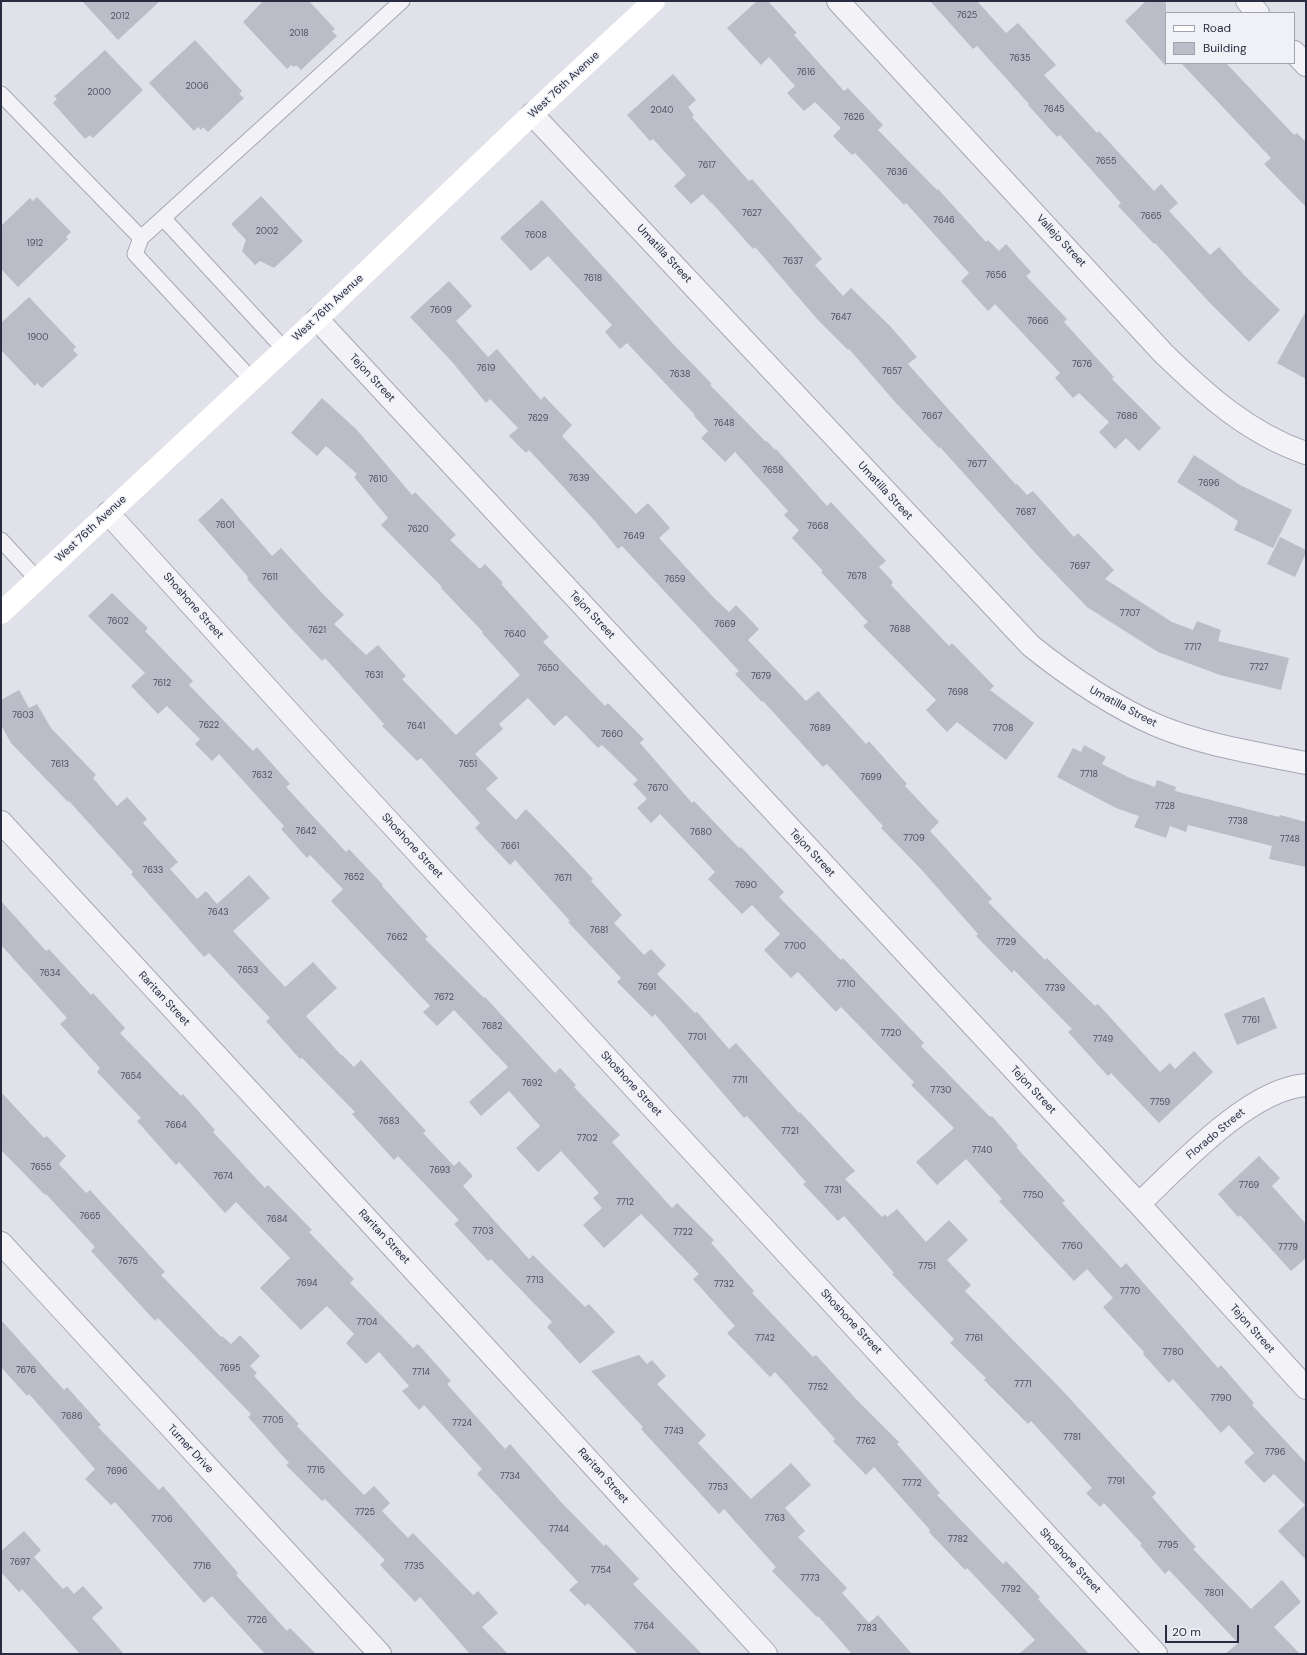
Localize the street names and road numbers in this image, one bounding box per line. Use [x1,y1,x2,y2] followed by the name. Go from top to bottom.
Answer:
[526,49,602,121] street label: West 76th Avenue
[1033,212,1089,270] street label: Vallejo Street
[634,222,694,286] street label: Umatilla Street
[290,272,366,344] street label: West 76th Avenue
[346,351,398,405] street label: Tejon Street
[855,459,915,523] street label: Umatilla Street
[53,493,129,565] street label: West 76th Avenue
[160,570,226,642] street label: Shoshone Street
[566,588,618,642] street label: Tejon Street
[1087,684,1159,730] street label: Umatilla Street
[378,811,446,881] street label: Shoshone Street
[786,826,838,880] street label: Tejon Street
[135,969,193,1029] street label: Raritan Street
[597,1049,665,1119] street label: Shoshone Street
[1007,1063,1059,1117] street label: Tejon Street
[1184,1106,1248,1162] street label: Florado Street
[355,1207,413,1267] street label: Raritan Street
[817,1287,885,1357] street label: Shoshone Street
[1227,1302,1277,1356] street label: Tejon Street
[164,1422,216,1476] street label: Turner Drive
[575,1446,631,1506] street label: Raritan Street
[1036,1526,1104,1596] street label: Shoshone Street

